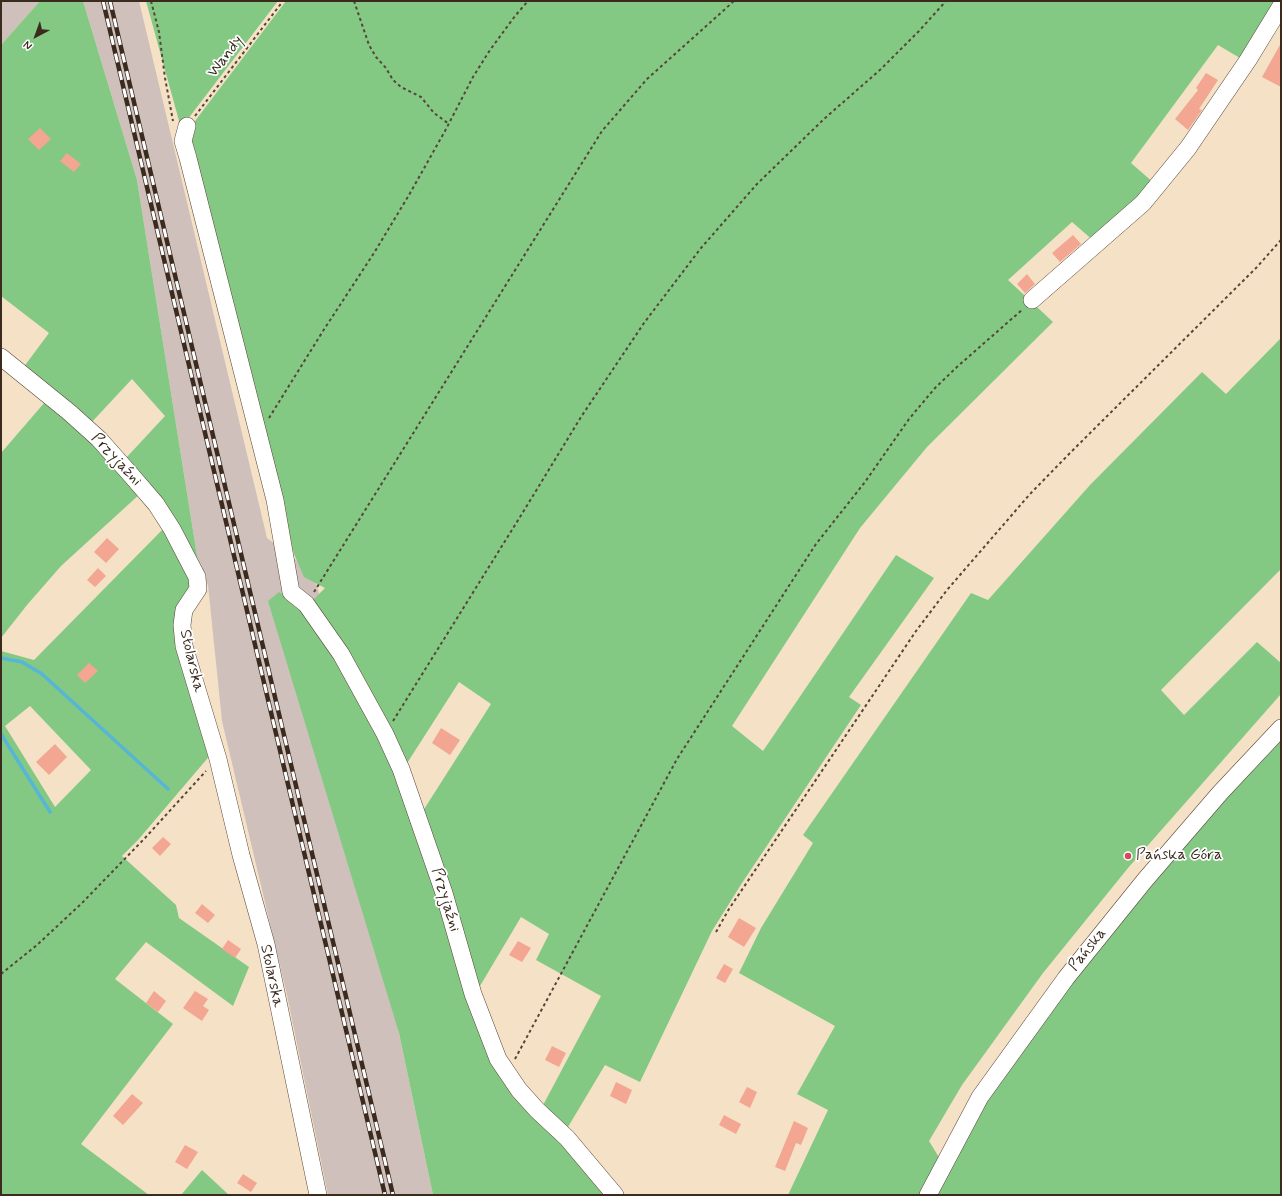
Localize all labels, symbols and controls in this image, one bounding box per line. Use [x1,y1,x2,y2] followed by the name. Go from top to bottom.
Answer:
[16,16,56,56] north arrow
[204,32,248,82] street label: Wandy
[21,37,35,53] text: N
[86,429,146,491] street label: Przyjaźni
[174,628,208,694] street label: Stolarska
[1136,846,1222,866] place label: Pańska Góra
[1123,851,1133,861] marker: Pańska Góra
[426,866,464,934] street label: Przyjaźni
[1065,925,1111,975] street label: Pańska
[255,943,287,1009] street label: Stolarska

